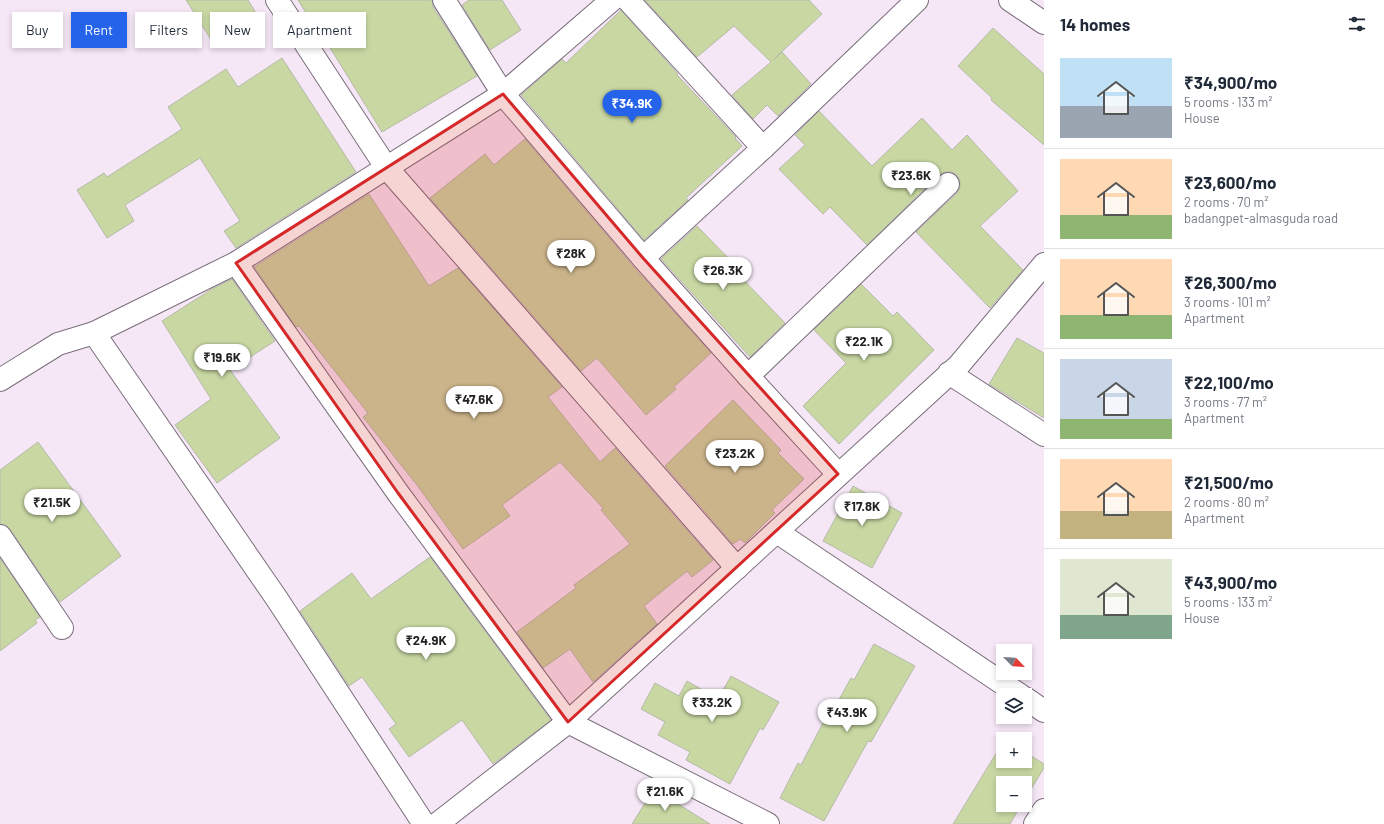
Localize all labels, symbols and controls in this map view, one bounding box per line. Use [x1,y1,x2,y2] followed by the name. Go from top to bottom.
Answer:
[12,12,63,48] chip: Buy
[71,12,127,48] chip: Rent
[135,12,202,48] chip: Filters
[210,12,265,48] chip: New
[273,12,366,48] chip: Apartment
[1346,13,1368,35] icon: filters
[1060,14,1130,34] text: 14 homes
[1184,72,1277,92] text: ₹34,900/mo
[1092,74,1140,122] icon: home
[599,90,665,124] pin: ₹34.9K
[1184,94,1273,110] text: 5 rooms · 133 m²
[612,95,652,111] text: ₹34.9K
[1184,110,1220,126] text: House
[878,162,944,196] pin: ₹23.6K
[891,167,931,183] text: ₹23.6K
[1184,172,1276,192] text: ₹23,600/mo
[1092,175,1140,223] icon: home
[1184,194,1268,210] text: 2 rooms · 70 m²
[1184,210,1338,226] text: badangpet-almasguda road
[547,240,595,274] pin: ₹28K
[556,245,586,261] text: ₹28K
[690,257,756,291] pin: ₹26.3K
[703,262,743,278] text: ₹26.3K
[1184,272,1277,292] text: ₹26,300/mo
[1092,275,1140,323] icon: home
[1184,294,1271,310] text: 3 rooms · 101 m²
[1184,310,1245,326] text: Apartment
[831,328,897,362] pin: ₹22.1K
[845,333,883,349] text: ₹22.1K
[189,344,255,378] pin: ₹19.6K
[203,349,241,365] text: ₹19.6K
[1184,372,1274,392] text: ₹22,100/mo
[1092,375,1140,423] icon: home
[441,386,507,420] pin: ₹47.6K
[455,391,493,407] text: ₹47.6K
[1184,394,1267,410] text: 3 rooms · 77 m²
[1184,410,1245,426] text: Apartment
[702,440,768,474] pin: ₹23.2K
[715,445,755,461] text: ₹23.2K
[1184,472,1273,492] text: ₹21,500/mo
[1092,475,1140,523] icon: home
[19,489,85,523] pin: ₹21.5K
[829,493,895,527] pin: ₹17.8K
[33,494,71,510] text: ₹21.5K
[1184,494,1269,510] text: 2 rooms · 80 m²
[844,498,880,514] text: ₹17.8K
[1184,510,1245,526] text: Apartment
[1184,572,1277,592] text: ₹43,900/mo
[1092,575,1140,623] icon: home
[1184,594,1273,610] text: 5 rooms · 133 m²
[1184,610,1220,626] text: House
[393,627,459,661] pin: ₹24.9K
[405,632,447,648] text: ₹24.9K
[996,644,1032,680] north arrow
[996,644,1032,812] map controls
[996,688,1032,724] button: layers
[679,689,745,723] pin: ₹33.2K
[692,694,732,710] text: ₹33.2K
[814,699,880,733] pin: ₹43.9K
[827,704,867,720] text: ₹43.9K
[996,732,1032,768] button: +
[996,776,1032,812] button: −
[632,778,698,812] pin: ₹21.6K
[646,783,684,799] text: ₹21.6K

